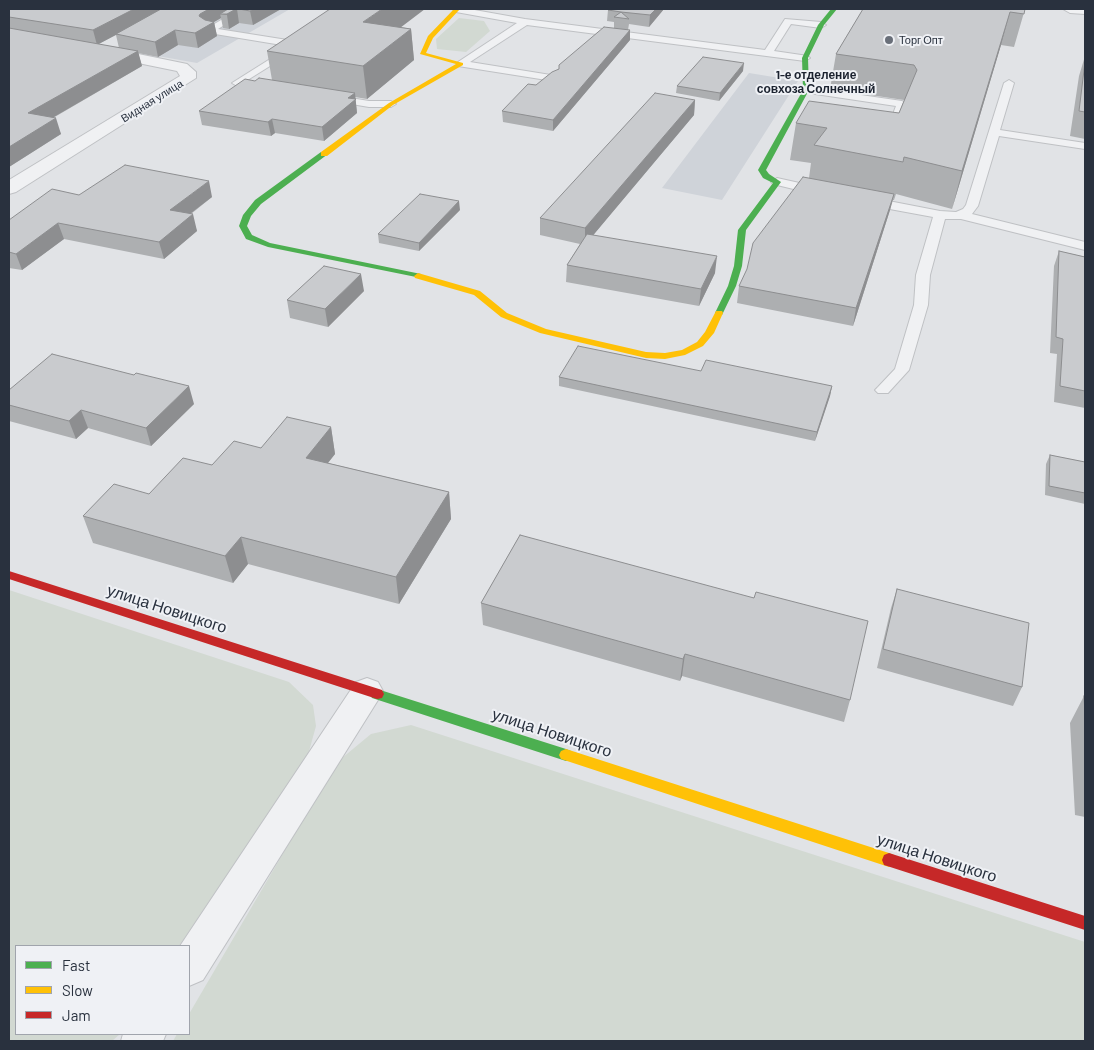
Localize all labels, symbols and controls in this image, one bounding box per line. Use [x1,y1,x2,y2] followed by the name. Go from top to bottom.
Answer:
[899,33,943,47] place label: Торг Опт
[883,34,895,46] marker: Торг Опт
[757,68,875,96] district label: 1-е отделение совхоза Солнечный
[119,77,185,125] street label: Видная улица
[105,581,229,637] street label: улица Новицкого
[490,705,614,761] street label: улица Новицкого
[875,830,999,886] street label: улица Новицкого
[15,945,190,1035] legend
[62,956,90,974] text: Fast
[62,981,93,999] text: Slow
[62,1006,91,1024] text: Jam

